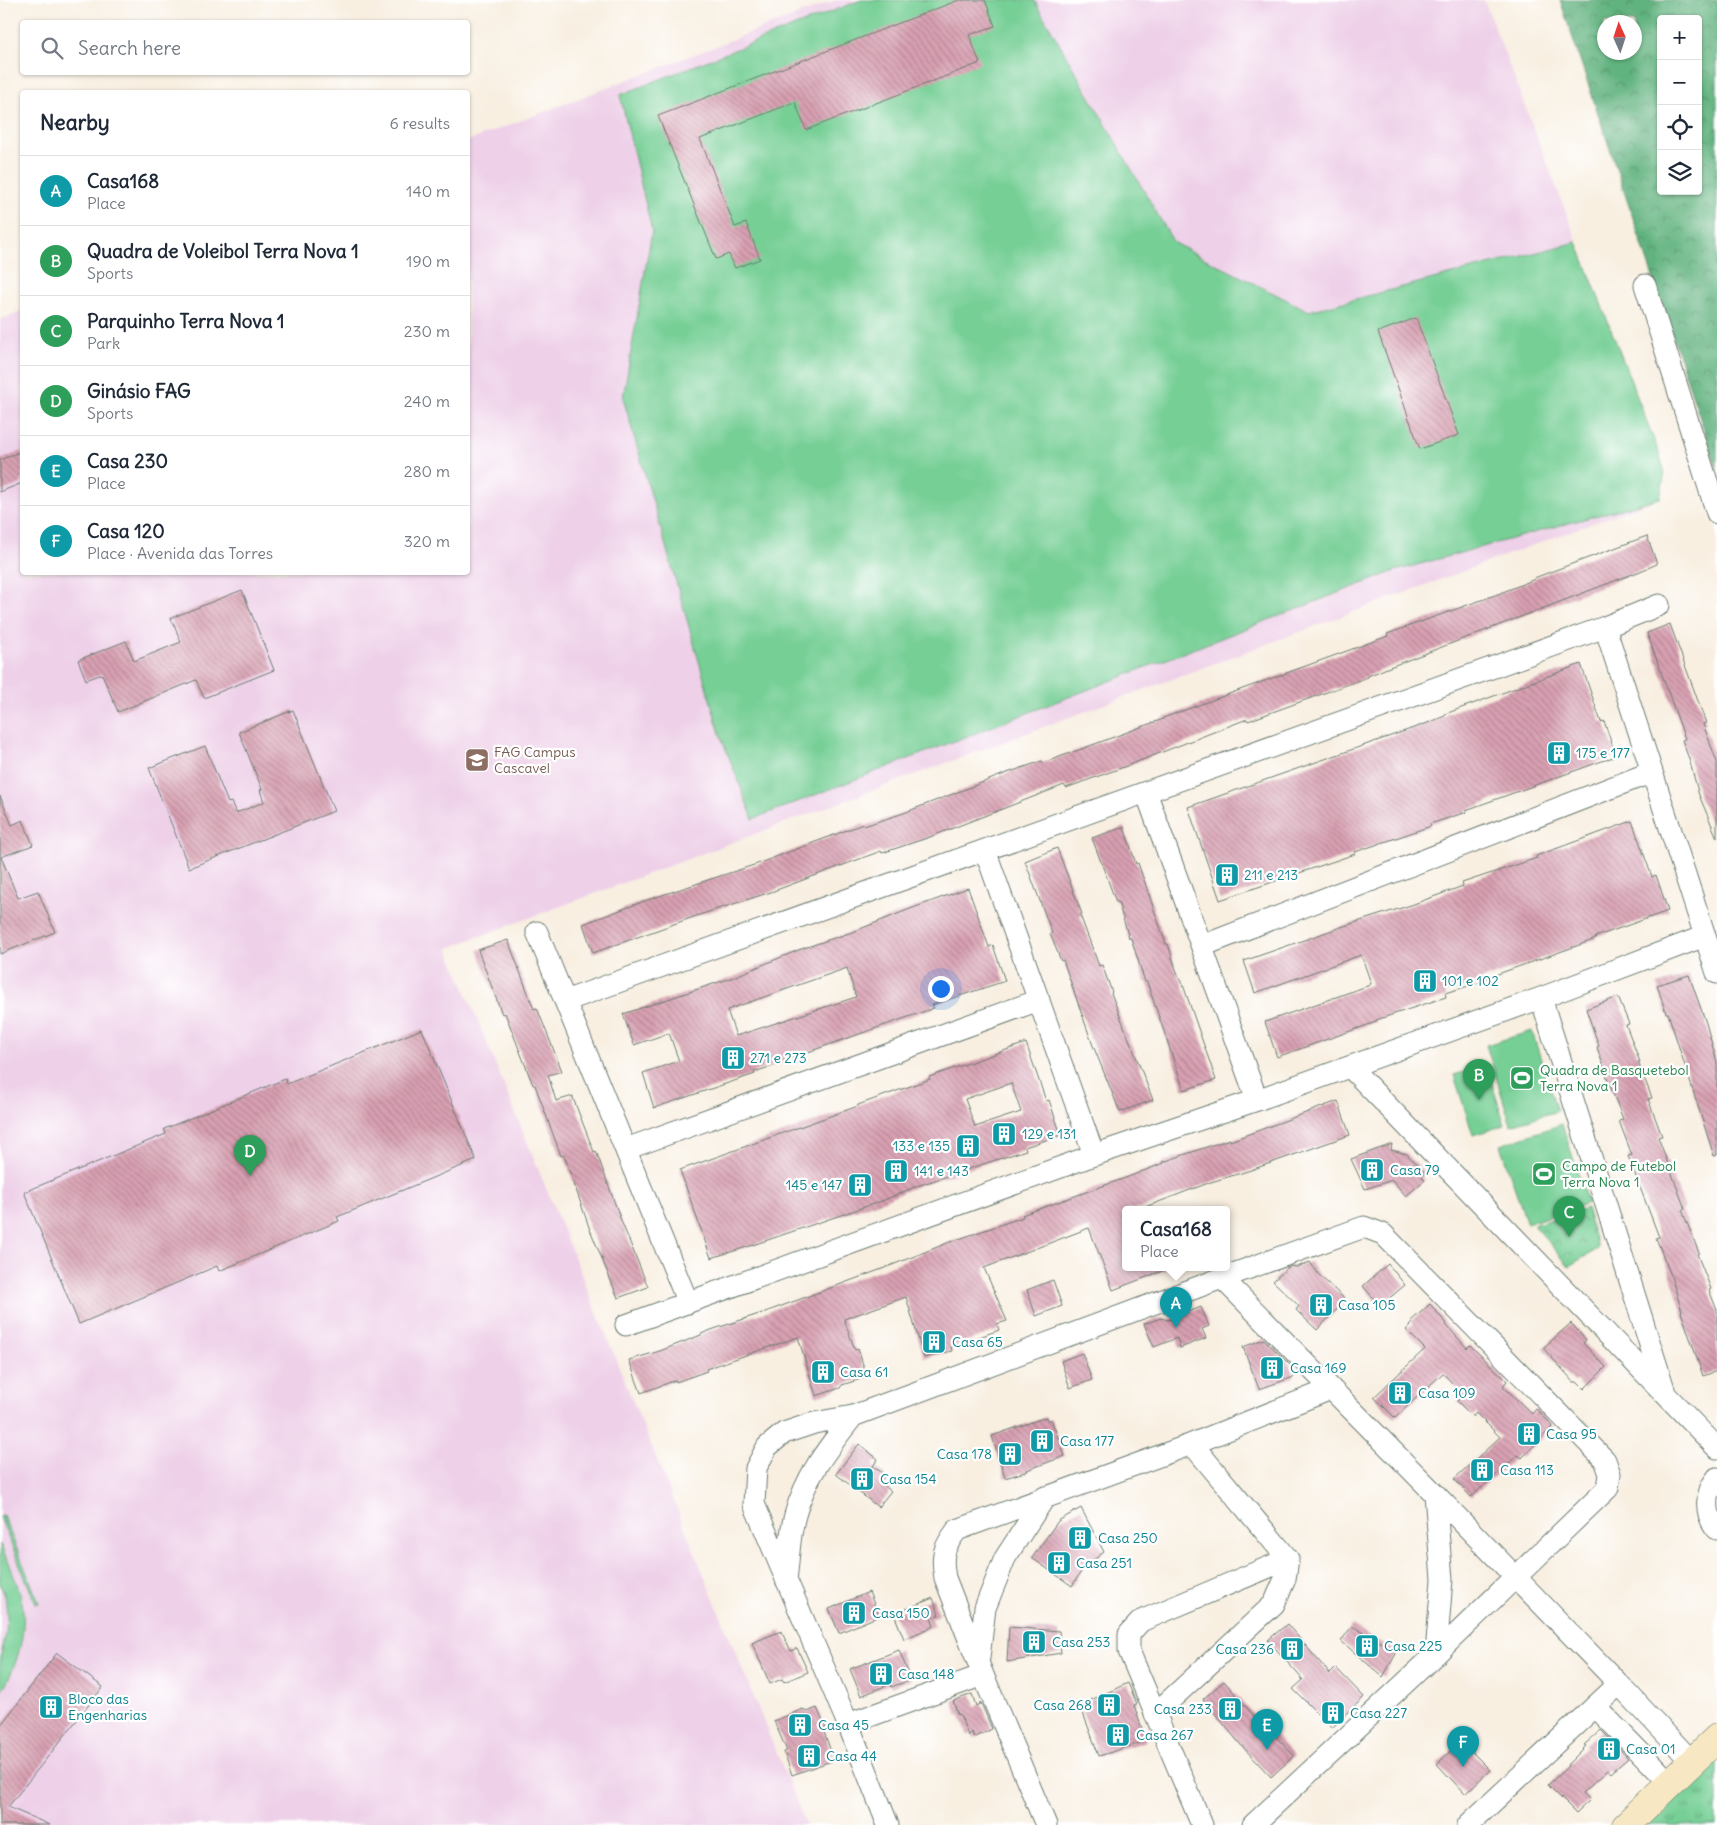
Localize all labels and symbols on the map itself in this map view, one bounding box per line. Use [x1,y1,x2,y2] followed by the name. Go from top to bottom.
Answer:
[1597,15,1642,60] north arrow
[1546,740,1572,766] building icon: 175 e 177
[494,743,576,777] place label: FAG Campus Cascavel
[1576,744,1630,762] place label: 175 e 177
[464,747,490,773] school or university icon: FAG Campus Cascavel
[1214,862,1240,888] building icon: 211 e 213
[1244,866,1298,884] place label: 211 e 213
[1412,968,1438,994] building icon: 101 e 102
[1442,972,1499,990] place label: 101 e 102
[928,976,954,1002] your location
[720,1045,746,1071] building icon: 271 e 273
[750,1049,807,1067] place label: 271 e 273
[1463,1059,1495,1100] pin: B
[1540,1061,1689,1095] place label: Quadra de Basquetebol Terra Nova 1
[1509,1065,1535,1091] sports icon: Quadra de Basquetebol Terra Nova 1
[991,1121,1017,1147] building icon: 129 e 131
[1022,1125,1076,1143] place label: 129 e 131
[955,1133,981,1159] building icon: 133 e 135
[234,1135,266,1176] pin: D
[893,1137,950,1155] place label: 133 e 135
[1359,1157,1385,1183] building icon: Casa 79
[1562,1157,1676,1191] place label: Campo de Futebol Terra Nova 1
[883,1158,909,1184] building icon: 141 e 143
[1390,1161,1440,1179] place label: Casa 79
[1531,1161,1557,1187] sports icon: Campo de Futebol Terra Nova 1
[914,1162,969,1180] place label: 141 e 143
[847,1172,873,1198] building icon: 145 e 147
[786,1176,842,1194] place label: 145 e 147
[1553,1196,1585,1237] pin: C
[1160,1287,1192,1328] pin: A
[1308,1292,1334,1318] building icon: Casa 105
[1338,1296,1396,1314] place label: Casa 105
[921,1329,947,1355] building icon: Casa 65
[952,1333,1003,1351] place label: Casa 65
[1259,1355,1285,1381] building icon: Casa 169
[810,1359,836,1385] building icon: Casa 61
[1290,1359,1346,1377] place label: Casa 169
[840,1363,888,1381] place label: Casa 61
[1387,1380,1413,1406] building icon: Casa 109
[1418,1384,1476,1402] place label: Casa 109
[1516,1421,1542,1447] building icon: Casa 95
[1546,1425,1597,1443] place label: Casa 95
[1029,1428,1055,1454] building icon: Casa 177
[1060,1432,1114,1450] place label: Casa 177
[997,1441,1023,1467] building icon: Casa 178
[937,1445,992,1463] place label: Casa 178
[1469,1457,1495,1483] building icon: Casa 113
[1500,1461,1554,1479] place label: Casa 113
[849,1466,875,1492] building icon: Casa 154
[880,1470,937,1488] place label: Casa 154
[1067,1525,1093,1551] building icon: Casa 250
[1098,1529,1158,1547] place label: Casa 250
[1046,1550,1072,1576] building icon: Casa 251
[1076,1554,1132,1572] place label: Casa 251
[841,1600,867,1626] building icon: Casa 150
[872,1604,930,1622] place label: Casa 150
[1021,1629,1047,1655] building icon: Casa 253
[1052,1633,1111,1651] place label: Casa 253
[1354,1633,1380,1659] building icon: Casa 225
[1279,1636,1305,1662] building icon: Casa 236
[1384,1637,1442,1655] place label: Casa 225
[1216,1640,1274,1658] place label: Casa 236
[868,1661,894,1687] building icon: Casa 148
[898,1665,955,1683] place label: Casa 148
[68,1690,147,1724] place label: Bloco das Engenharias
[1096,1692,1122,1718] building icon: Casa 268
[38,1694,64,1720] building icon: Bloco das Engenharias
[1033,1696,1092,1714] place label: Casa 268
[1217,1696,1243,1722] building icon: Casa 233
[1154,1700,1212,1718] place label: Casa 233
[1320,1700,1346,1726] building icon: Casa 227
[1350,1704,1407,1722] place label: Casa 227
[1251,1709,1283,1750] pin: E
[787,1712,813,1738] building icon: Casa 45
[818,1716,869,1734] place label: Casa 45
[1105,1722,1131,1748] building icon: Casa 267
[1136,1726,1194,1744] place label: Casa 267
[1447,1726,1479,1767] pin: F
[1596,1736,1622,1762] building icon: Casa 01
[1626,1740,1676,1758] place label: Casa 01
[796,1743,822,1769] building icon: Casa 44
[826,1747,877,1765] place label: Casa 44

